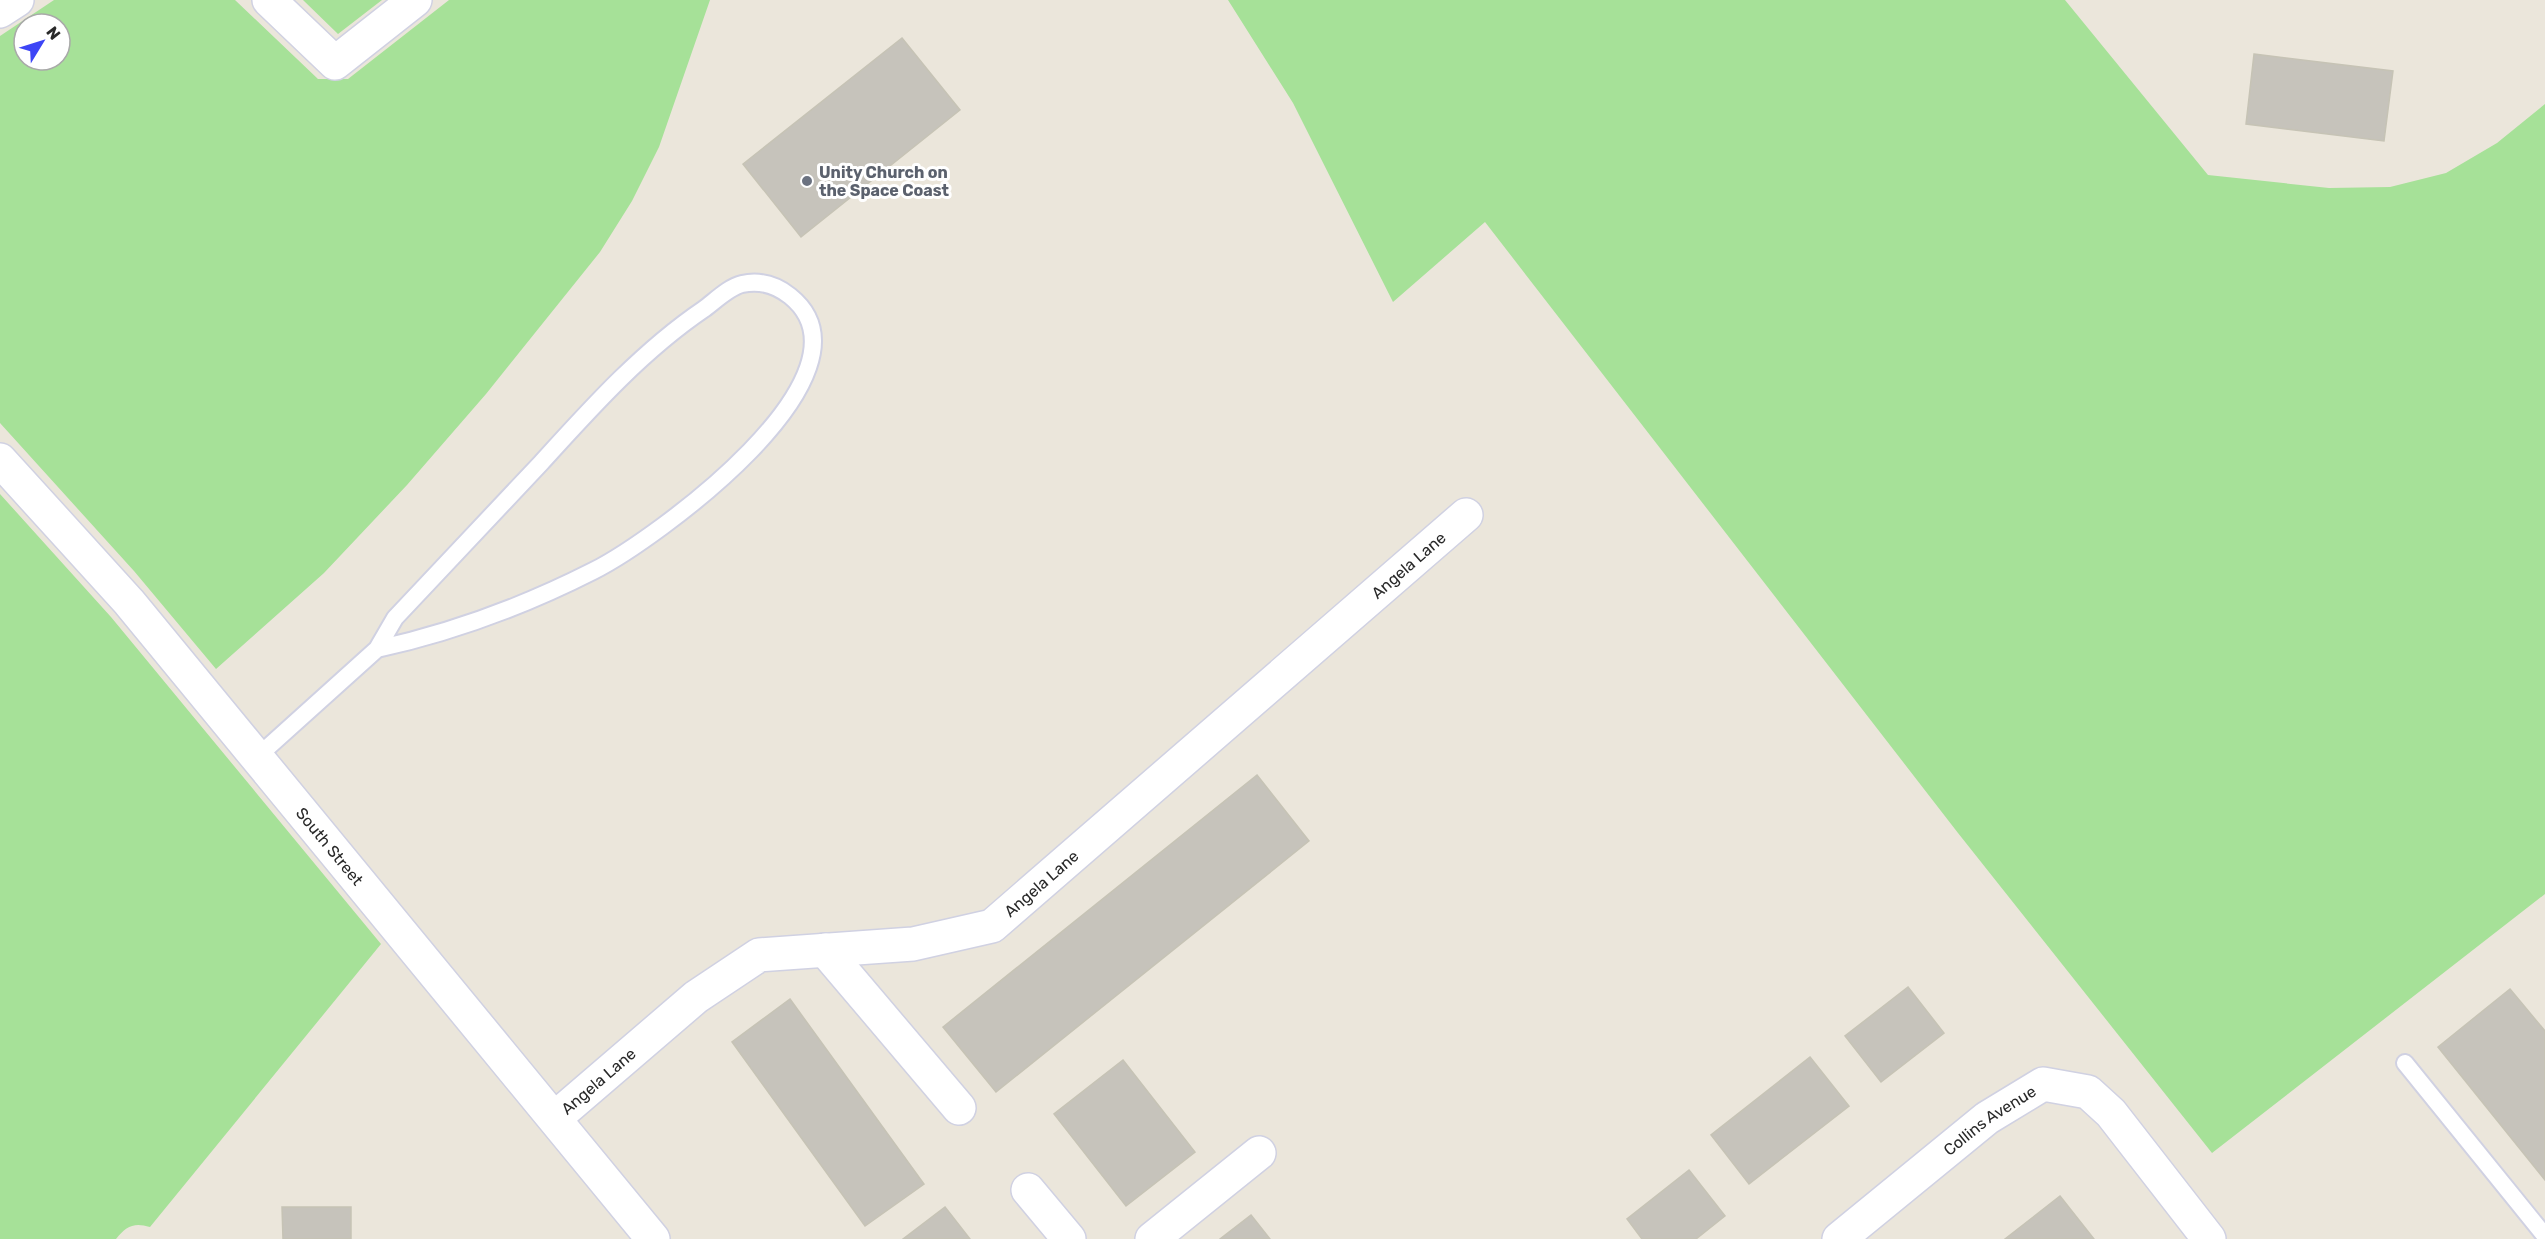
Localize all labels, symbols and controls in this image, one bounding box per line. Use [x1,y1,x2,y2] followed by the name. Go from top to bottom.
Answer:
[12,12,72,72] north arrow
[42,23,64,43] text: N
[819,163,950,200] place label: Unity Church on the Space Coast
[800,174,814,188] marker: Unity Church on the Space Coast
[1367,528,1449,602] street label: Angela Lane
[292,803,367,889] street label: South Street
[1000,846,1082,921] street label: Angela Lane
[557,1044,639,1118] street label: Angela Lane
[1939,1081,2039,1159] street label: Collins Avenue

